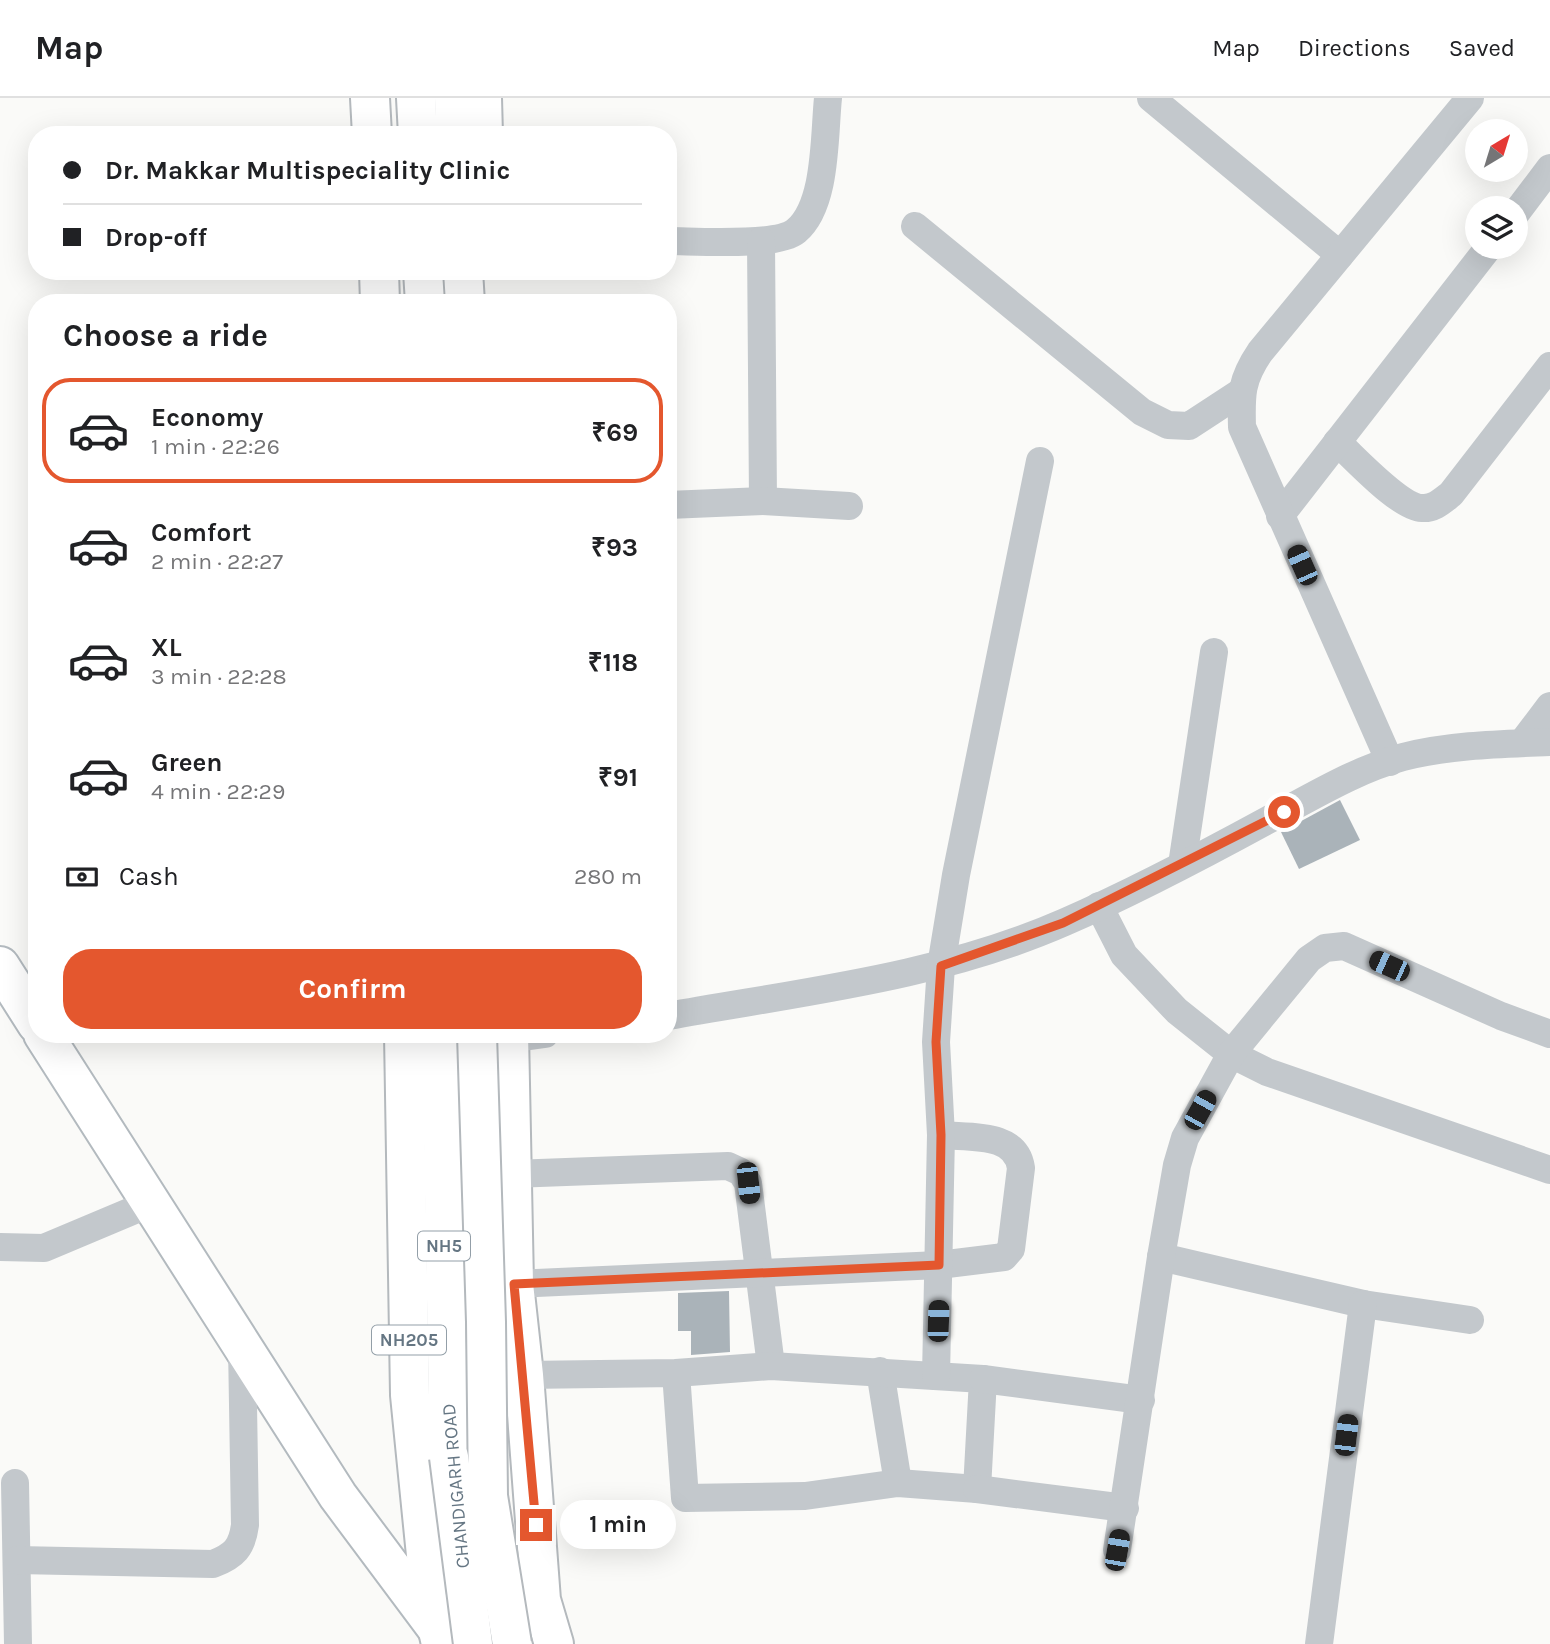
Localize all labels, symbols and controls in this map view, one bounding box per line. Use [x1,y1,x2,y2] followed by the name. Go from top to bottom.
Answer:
[35,29,103,67] text: Map
[1212,34,1260,62] text: Map
[1298,34,1411,62] text: Directions
[1449,34,1515,62] text: Saved
[1465,119,1528,182] north arrow
[1465,119,1528,259] map controls
[105,155,510,186] text: Dr. Makkar Multispeciality Clinic
[1465,196,1528,259] button: layers
[105,222,207,253] text: Drop-off
[63,317,268,354] text: Choose a ride
[67,399,130,462] icon: car
[151,402,263,433] text: Economy
[591,417,638,448] text: ₹69
[151,433,280,460] text: 1 min · 22:26
[67,514,130,577] icon: car
[151,517,252,548] text: Comfort
[591,532,638,563] text: ₹93
[1284,542,1321,588] car
[151,548,283,575] text: 2 min · 22:27
[67,629,130,692] icon: car
[151,632,182,663] text: XL
[588,647,638,678] text: ₹118
[151,663,287,690] text: 3 min · 22:28
[67,744,130,807] icon: car
[151,747,223,778] text: Green
[598,762,638,793] text: ₹91
[151,778,285,805] text: 4 min · 22:29
[1268,796,1300,828] route start
[63,858,101,896] icon: cash
[119,861,179,892] text: Cash
[574,863,642,890] text: 280 m
[1366,948,1413,984] car
[63,949,642,1029] button: Confirm
[1181,1087,1220,1133] car
[736,1161,761,1205] car
[418,1232,470,1260] road number: NH5
[927,1300,950,1342] car
[372,1325,446,1354] road number: NH205
[438,1403,474,1569] street label: CHANDIGARH ROAD
[1334,1413,1359,1457] car
[560,1500,676,1550] callout: 1 min
[520,1509,552,1541] route end
[589,1511,647,1538] text: 1 min
[1104,1527,1131,1573] car

